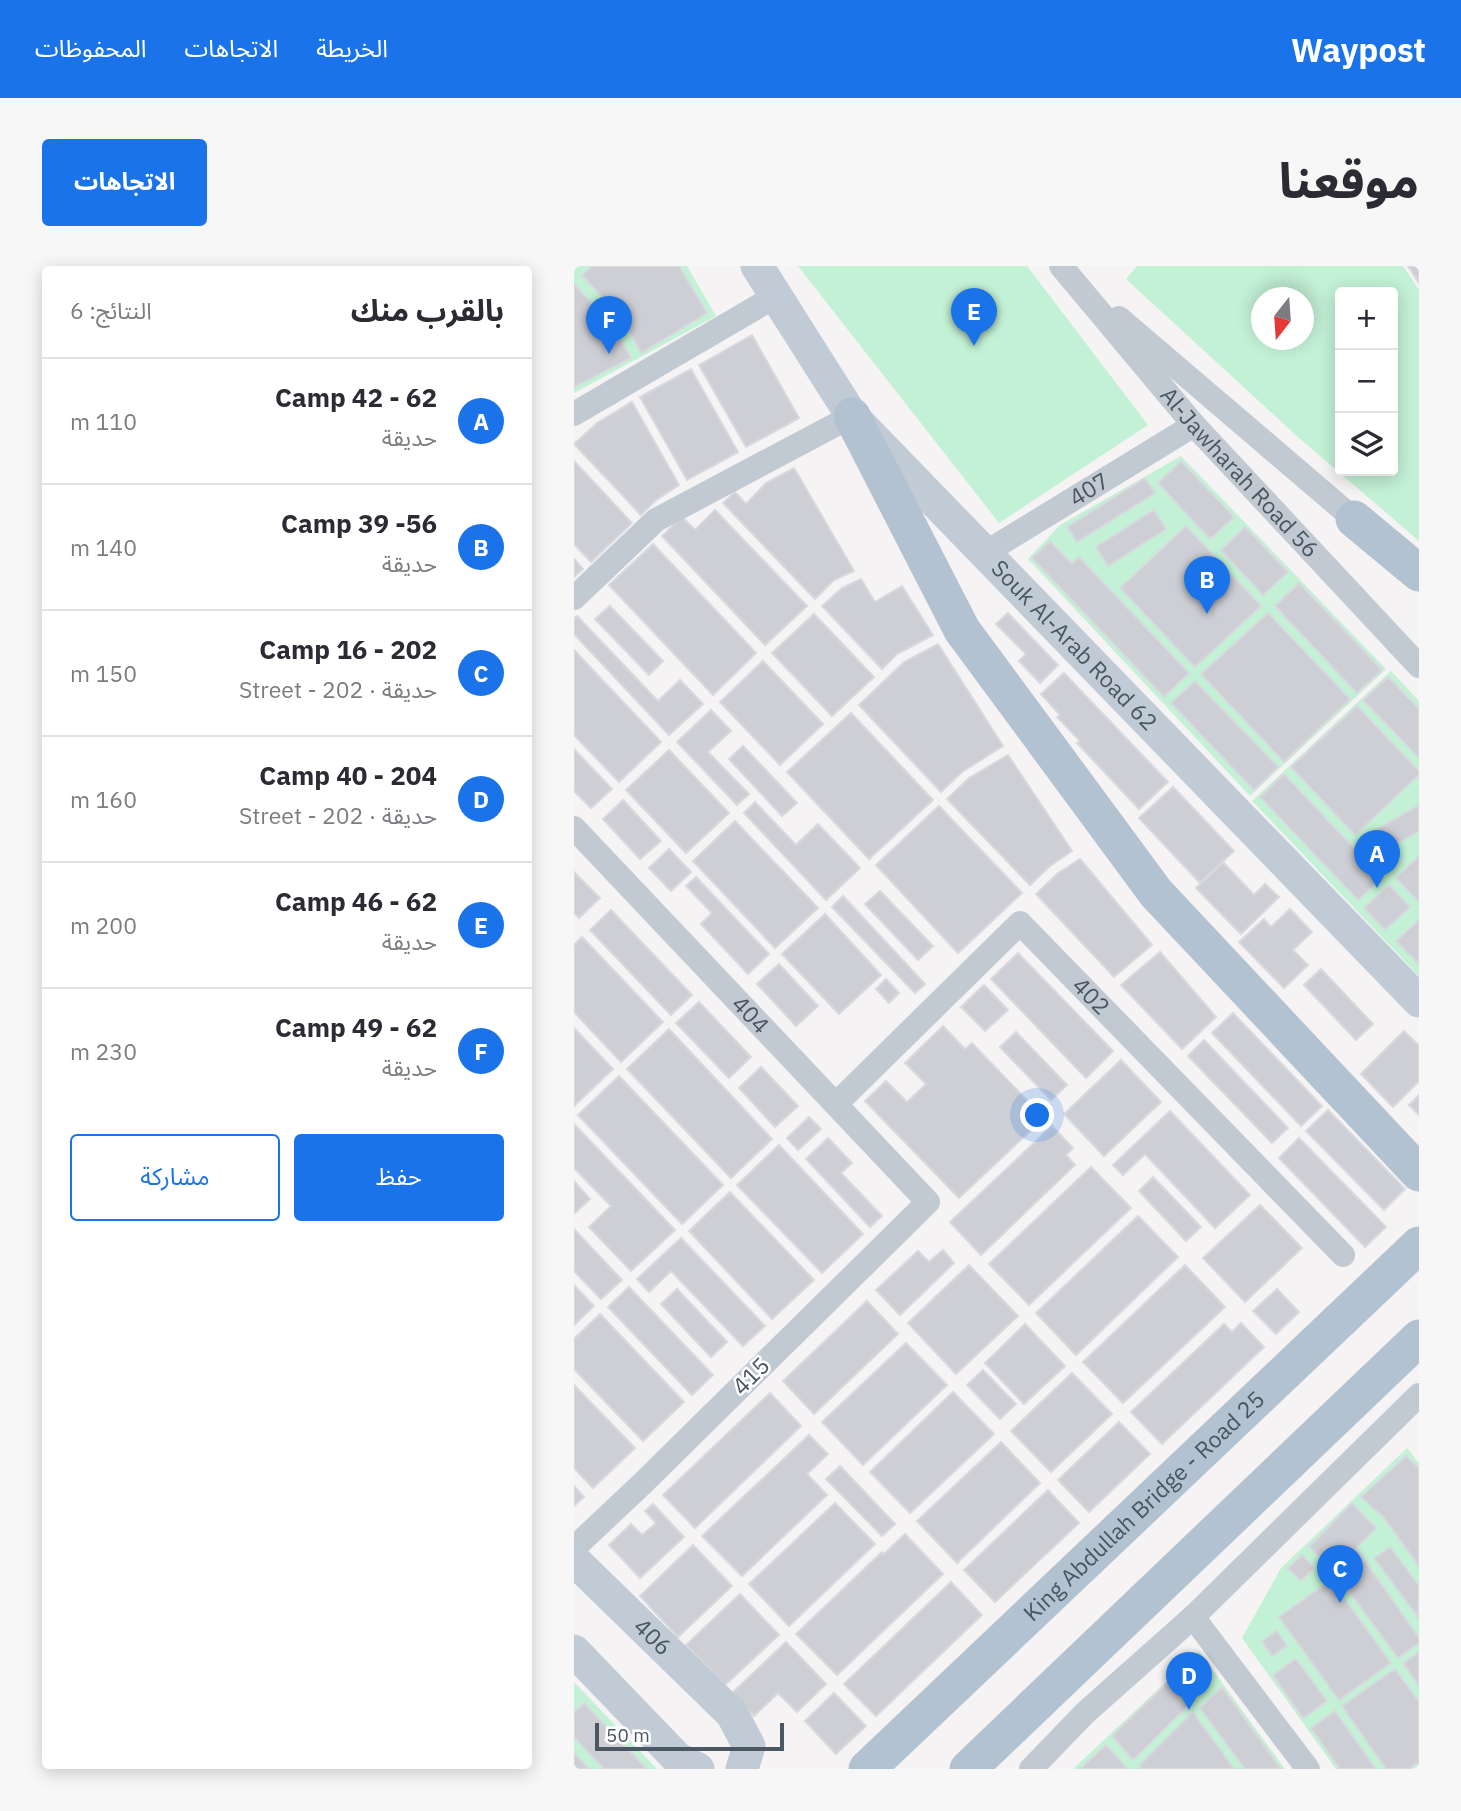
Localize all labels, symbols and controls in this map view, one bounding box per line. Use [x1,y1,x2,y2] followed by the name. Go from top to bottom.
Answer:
[1291,28,1426,71] text: Waypost
[35,32,146,64] text: المحفوظات
[184,32,278,64] text: الاتجاهات
[316,32,388,64] text: الخريطة
[42,139,207,226] button: الاتجاهات
[1279,148,1419,211] text: موقعنا
[1251,287,1314,350] north arrow
[1335,287,1398,476] map controls
[1335,287,1398,350] button: +
[951,288,997,346] pin: E
[351,290,504,329] text: بالقرب منك
[70,295,152,325] text: النتائج: 6
[586,296,632,354] pin: F
[1335,350,1398,413] button: −
[275,380,437,414] text: Camp 42 - 62
[1154,380,1326,564] street label: Al-Jawharah Road 56
[70,406,137,436] text: 110 m
[473,406,489,436] text: A
[1335,413,1398,476] button: layers
[382,422,437,452] text: حديقة
[1063,465,1114,512] street label: 407
[281,506,437,540] text: Camp 39 -56
[70,532,137,562] text: 140 m
[473,532,489,562] text: B
[382,548,437,578] text: حديقة
[985,553,1165,736] street label: Souk Al-Arab Road 62
[1184,556,1230,614] pin: B
[259,632,437,666] text: Camp 16 - 202
[70,658,137,688] text: 150 m
[474,658,489,688] text: C
[239,674,437,704] text: حديقة · Street - 202
[259,758,437,792] text: Camp 40 - 204
[70,784,137,814] text: 160 m
[473,784,489,814] text: D
[239,800,437,830] text: حديقة · Street - 202
[1354,830,1400,888] pin: A
[275,884,437,918] text: Camp 46 - 62
[70,910,137,940] text: 200 m
[474,910,488,940] text: E
[382,926,437,956] text: حديقة
[1067,970,1117,1021] street label: 402
[726,989,777,1039] street label: 404
[275,1010,437,1044] text: Camp 49 - 62
[70,1036,137,1066] text: 230 m
[474,1036,488,1066] text: F
[382,1052,437,1082] text: حديقة
[1020,1098,1054,1132] your location
[70,1134,280,1221] button: مشاركة
[294,1134,504,1221] button: حفظ
[725,1350,776,1401] street label: 415
[1016,1384,1270,1627] street label: King Abdullah Bridge - Road 25
[1317,1545,1363,1603] pin: C
[628,1611,679,1661] street label: 406
[1166,1652,1212,1710] pin: D
[595,1720,784,1752] scale bar
[606,1723,650,1747] text: 50 m

